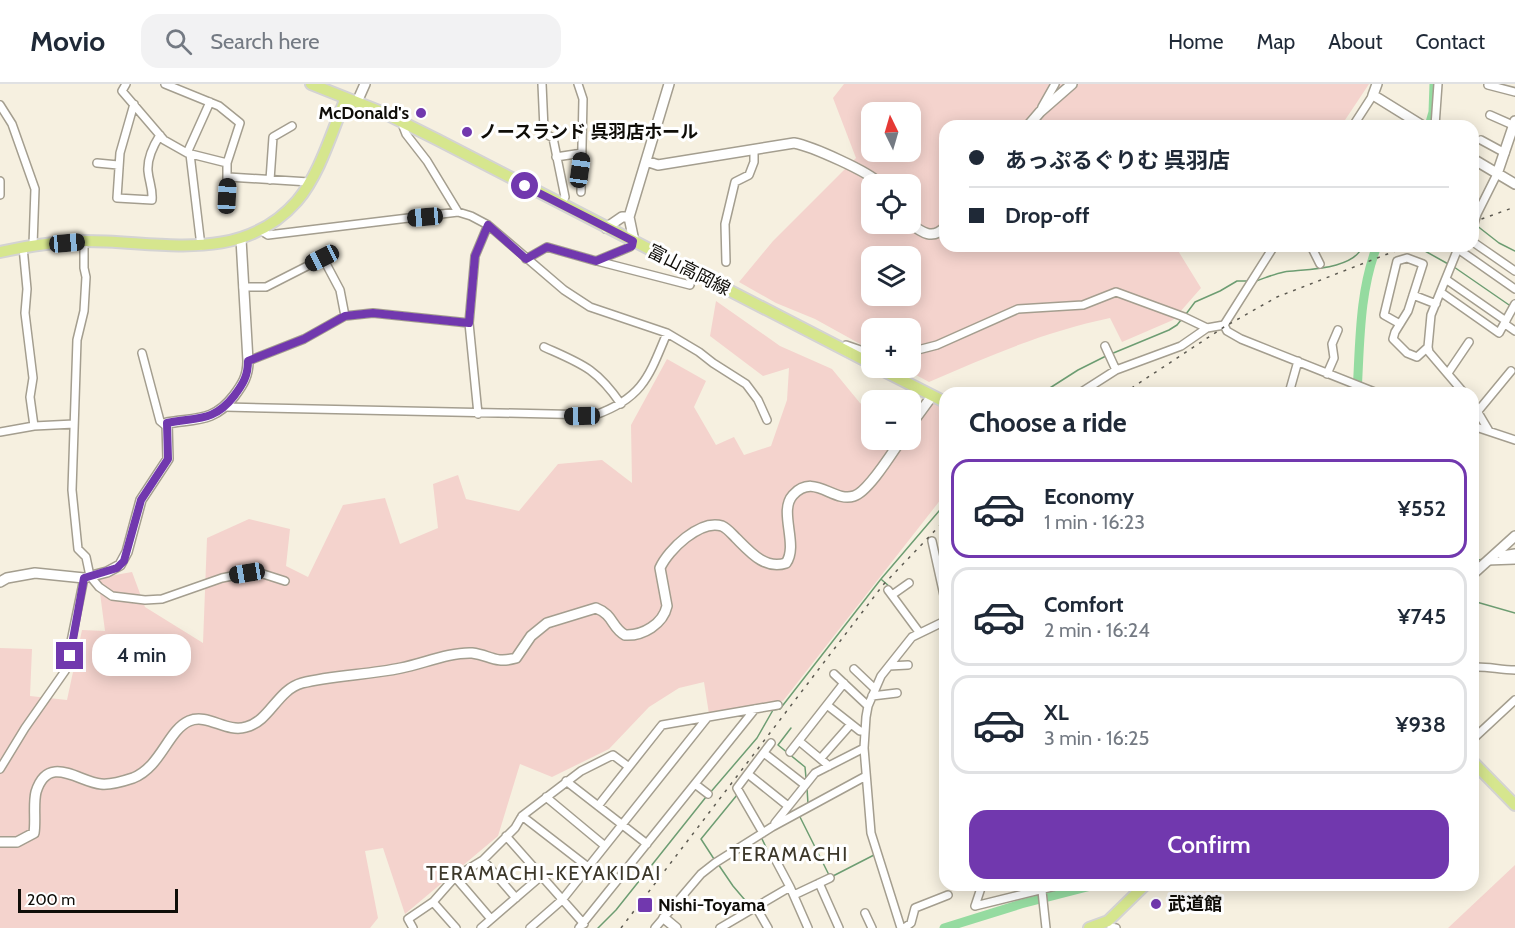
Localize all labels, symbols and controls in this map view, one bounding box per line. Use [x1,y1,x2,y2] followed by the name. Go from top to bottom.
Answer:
[141,14,561,68] search box
[30,24,105,58] text: Movio
[162,25,195,58] icon: search
[210,28,320,55] text: Search here
[1168,29,1224,54] text: Home
[1257,29,1295,54] text: Map
[1328,29,1382,54] text: About
[1415,29,1485,54] text: Contact
[319,102,409,124] place label: McDonald's
[861,102,921,162] north arrow
[861,102,921,450] map controls
[414,106,428,120] marker: McDonald's
[479,121,698,143] place label: ノースランド 呉羽店ホール
[460,125,474,139] marker: ノースランド 呉羽店ホール
[1005,147,1230,174] text: あっぷるぐりむ 呉羽店
[569,151,591,189] car
[511,172,538,199] route start
[861,174,921,234] button: locate
[217,178,237,214] car
[1005,202,1089,229] text: Drop-off
[406,206,444,228] car
[48,232,86,254] car
[644,240,734,300] street label: 富山高岡線
[302,242,342,274] car
[861,246,921,306] button: layers
[861,318,921,378] button: +
[861,390,921,450] button: −
[969,406,1127,439] text: Choose a ride
[564,407,600,425] car
[972,482,1026,536] icon: car
[1044,483,1134,510] text: Economy
[1398,495,1446,522] text: ¥552
[1044,510,1145,534] text: 1 min · 16:23
[228,561,266,585] car
[972,590,1026,644] icon: car
[1044,591,1123,618] text: Comfort
[1397,603,1446,630] text: ¥745
[1044,618,1150,642] text: 2 min · 16:24
[91,635,190,677] callout: 4 min
[56,642,83,669] route end
[117,643,166,667] text: 4 min
[972,698,1026,752] icon: car
[1044,699,1069,726] text: XL
[1395,711,1446,738] text: ¥938
[1044,726,1149,750] text: 3 min · 16:25
[969,810,1449,879] button: Confirm
[729,842,849,866] district label: TERAMACHI
[426,861,662,885] district label: TERAMACHI-KEYAKIDAI
[18,886,178,914] scale bar
[27,890,75,909] text: 200 m
[1168,893,1222,915] place label: 武道館
[658,894,765,916] place label: Nishi-Toyama
[636,896,654,914] marker: Nishi-Toyama
[1149,897,1163,911] marker: 武道館

